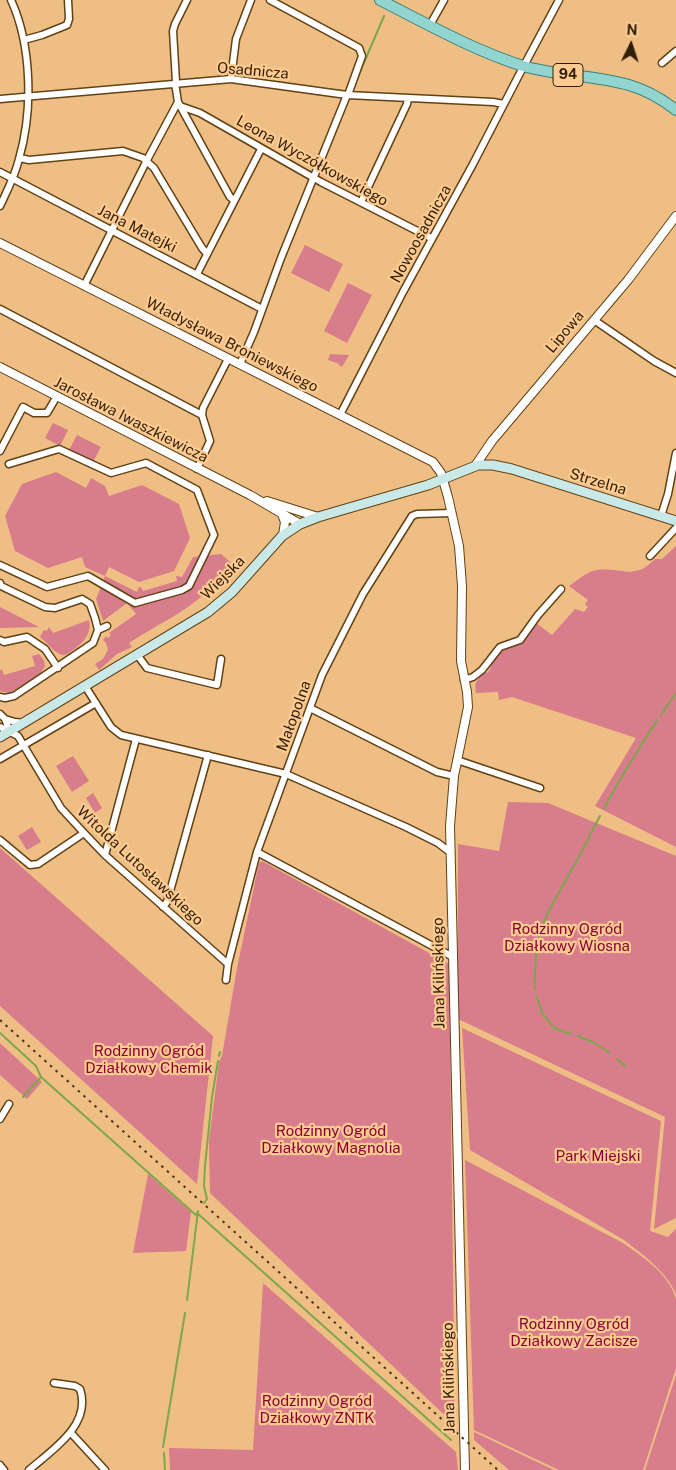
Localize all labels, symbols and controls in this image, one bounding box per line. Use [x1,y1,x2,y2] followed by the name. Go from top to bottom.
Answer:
[606,20,656,70] north arrow
[626,22,638,38] text: N
[216,59,290,83] street label: Osadnicza
[553,64,583,86] road number: 94
[233,112,391,210] street label: Leona Wyczółkowskiego
[387,182,455,286] street label: Nowoosadnicza
[95,201,179,257] street label: Jana Matejki
[143,294,321,396] street label: Władysława Broniewskiego
[542,307,588,357] street label: Lipowa
[51,373,211,467] street label: Jarosława Iwaszkiewicza
[567,465,629,499] street label: Strzelna
[197,552,249,604] street label: Wiejska
[273,678,315,754] street label: Małopolna
[73,803,207,929] street label: Witolda Lutosławskiego
[429,917,449,1029] street label: Jana Kilińskiego
[504,920,630,955] park label: Rodzinny Ogród Działkowy Wiosna
[85,1042,213,1077] park label: Rodzinny Ogród Działkowy Chemik
[261,1122,401,1157] park label: Rodzinny Ogród Działkowy Magnolia
[556,1147,640,1165] park label: Park Miejski
[510,1315,638,1350] park label: Rodzinny Ogród Działkowy Zacisze
[439,1322,459,1434] street label: Jana Kilińskiego
[260,1392,374,1427] park label: Rodzinny Ogród Działkowy ZNTK

